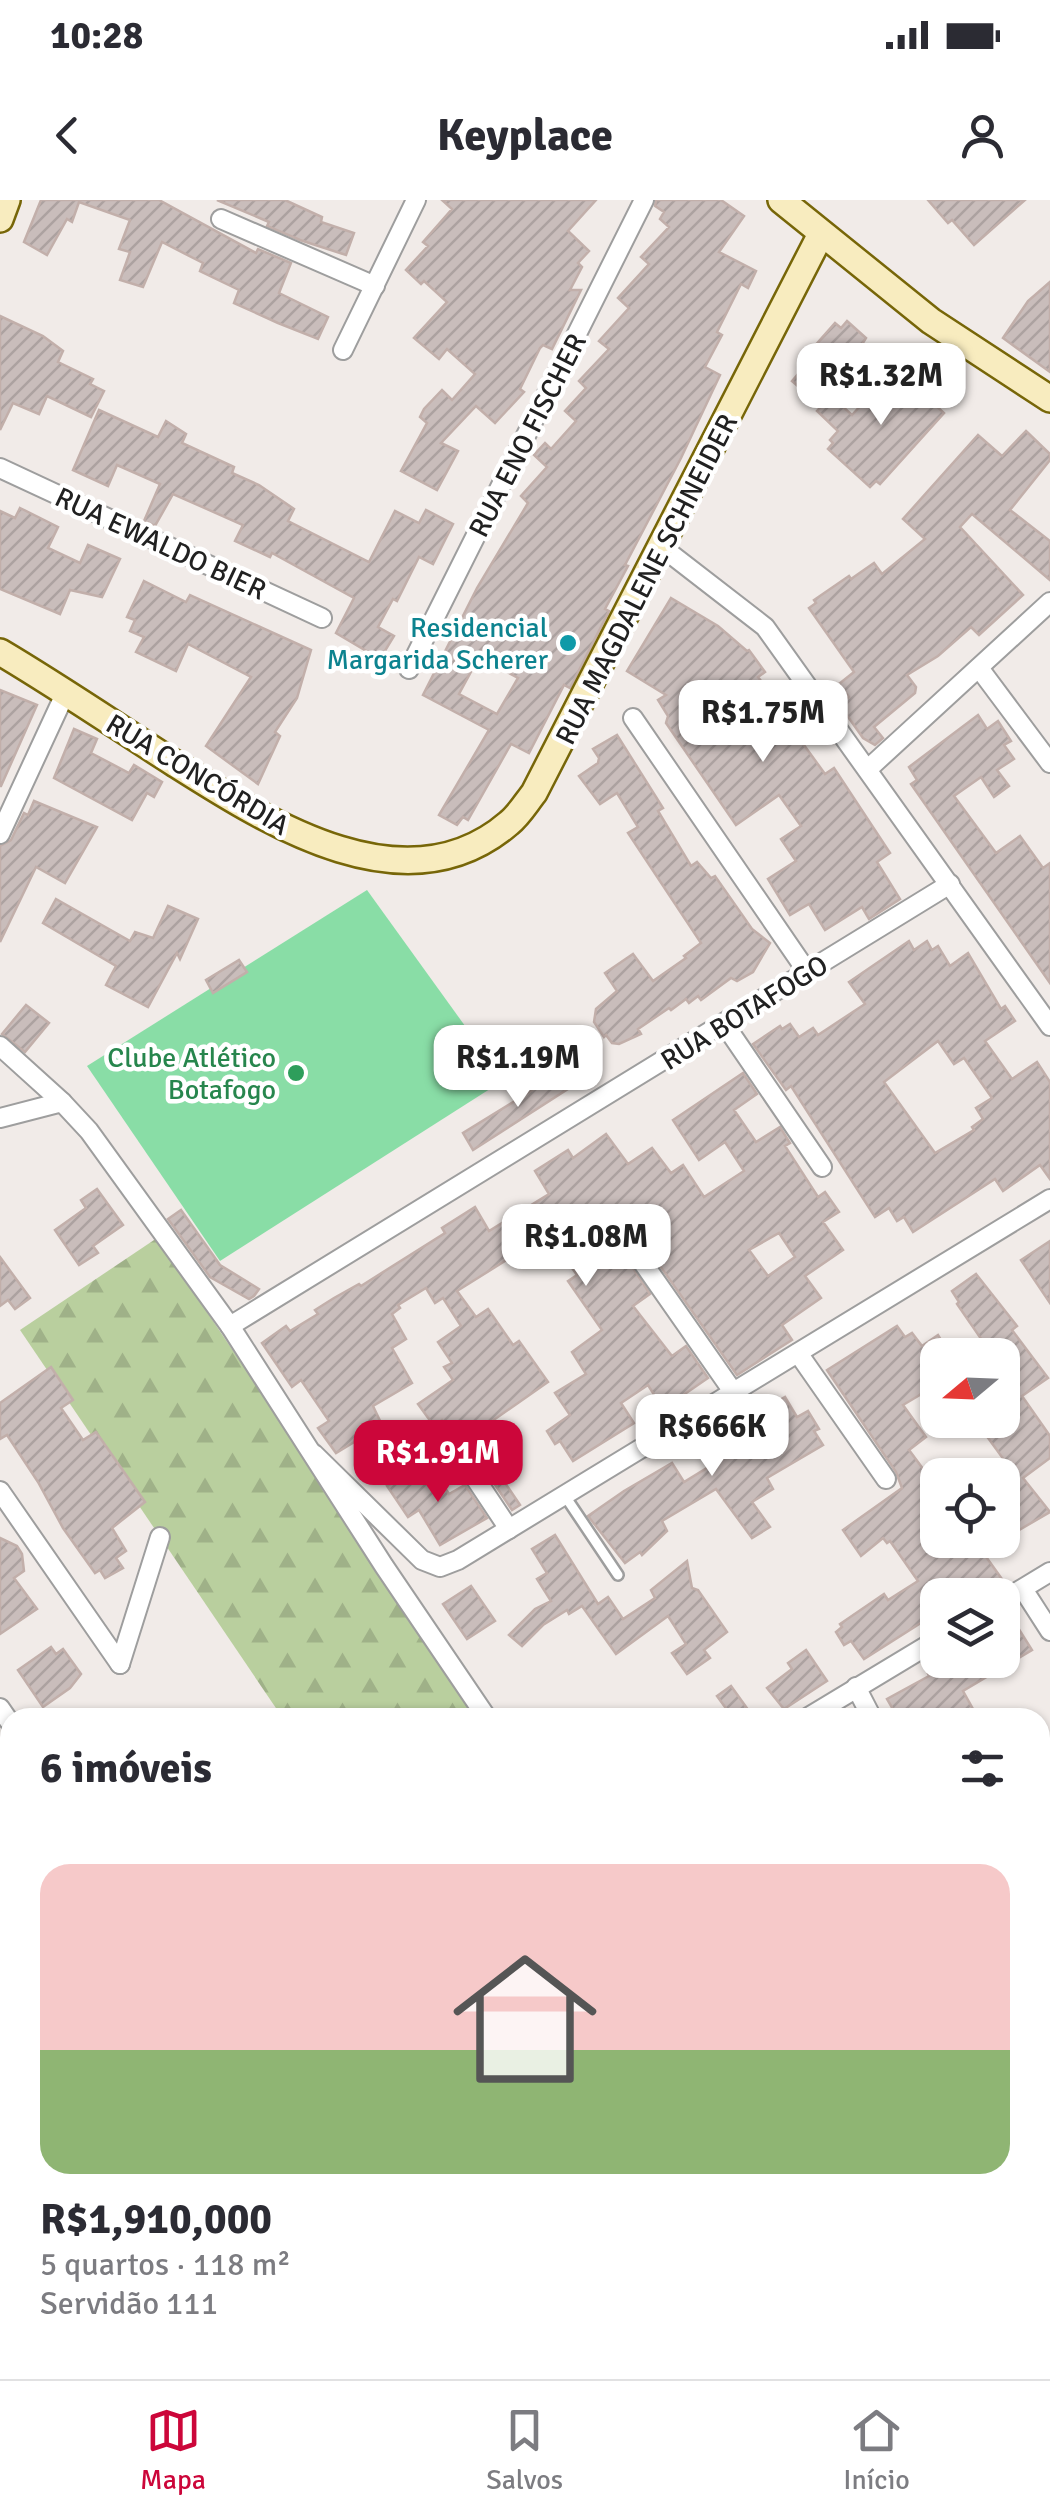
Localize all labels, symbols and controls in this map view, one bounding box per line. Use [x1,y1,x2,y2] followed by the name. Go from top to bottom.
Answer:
[50,12,143,59] text: 10:28
[40,108,95,163] icon: back
[437,108,613,163] text: Keyplace
[955,108,1010,163] icon: person
[462,328,594,543] street label: RUA ENO FISCHER
[789,343,973,428] pin: R$1.32M
[819,356,943,395] text: R$1.32M
[549,408,745,750] street label: RUA MAGDALENE SCHNEIDER
[50,480,271,608] street label: RUA EWALDO BIER
[326,611,549,677] place label: Residencial Margarida Scherer
[557,632,579,654] marker: Residencial Margarida Scherer
[671,680,855,765] pin: R$1.75M
[701,693,825,732] text: R$1.75M
[100,707,295,843] street label: RUA CONCÓRDIA
[655,948,834,1078] street label: RUA BOTAFOGO
[426,1025,610,1110] pin: R$1.19M
[456,1038,580,1077] text: R$1.19M
[107,1041,276,1107] place label: Clube Atlético Botafogo
[285,1062,307,1084] marker: Clube Atlético Botafogo
[494,1204,678,1289] pin: R$1.08M
[524,1217,648,1256] text: R$1.08M
[920,1338,1020,1438] north arrow
[920,1338,1020,1678] map controls
[631,1394,793,1479] pin: R$666K
[658,1407,766,1446] text: R$666K
[346,1420,530,1505] pin: R$1.91M
[376,1433,500,1472] text: R$1.91M
[920,1458,1020,1558] button: locate
[920,1578,1020,1678] button: layers
[955,1741,1010,1796] icon: filters
[40,1743,212,1794] text: 6 imóveis
[435,1929,615,2109] icon: home
[40,2194,272,2245] text: R$1,910,000
[40,2245,291,2284] text: 5 quartos · 118 m²
[40,2284,218,2323] text: Servidão 111
[140,2403,206,2497] tab: Mapa
[486,2403,563,2497] tab: Salvos
[843,2403,910,2497] tab: Início

